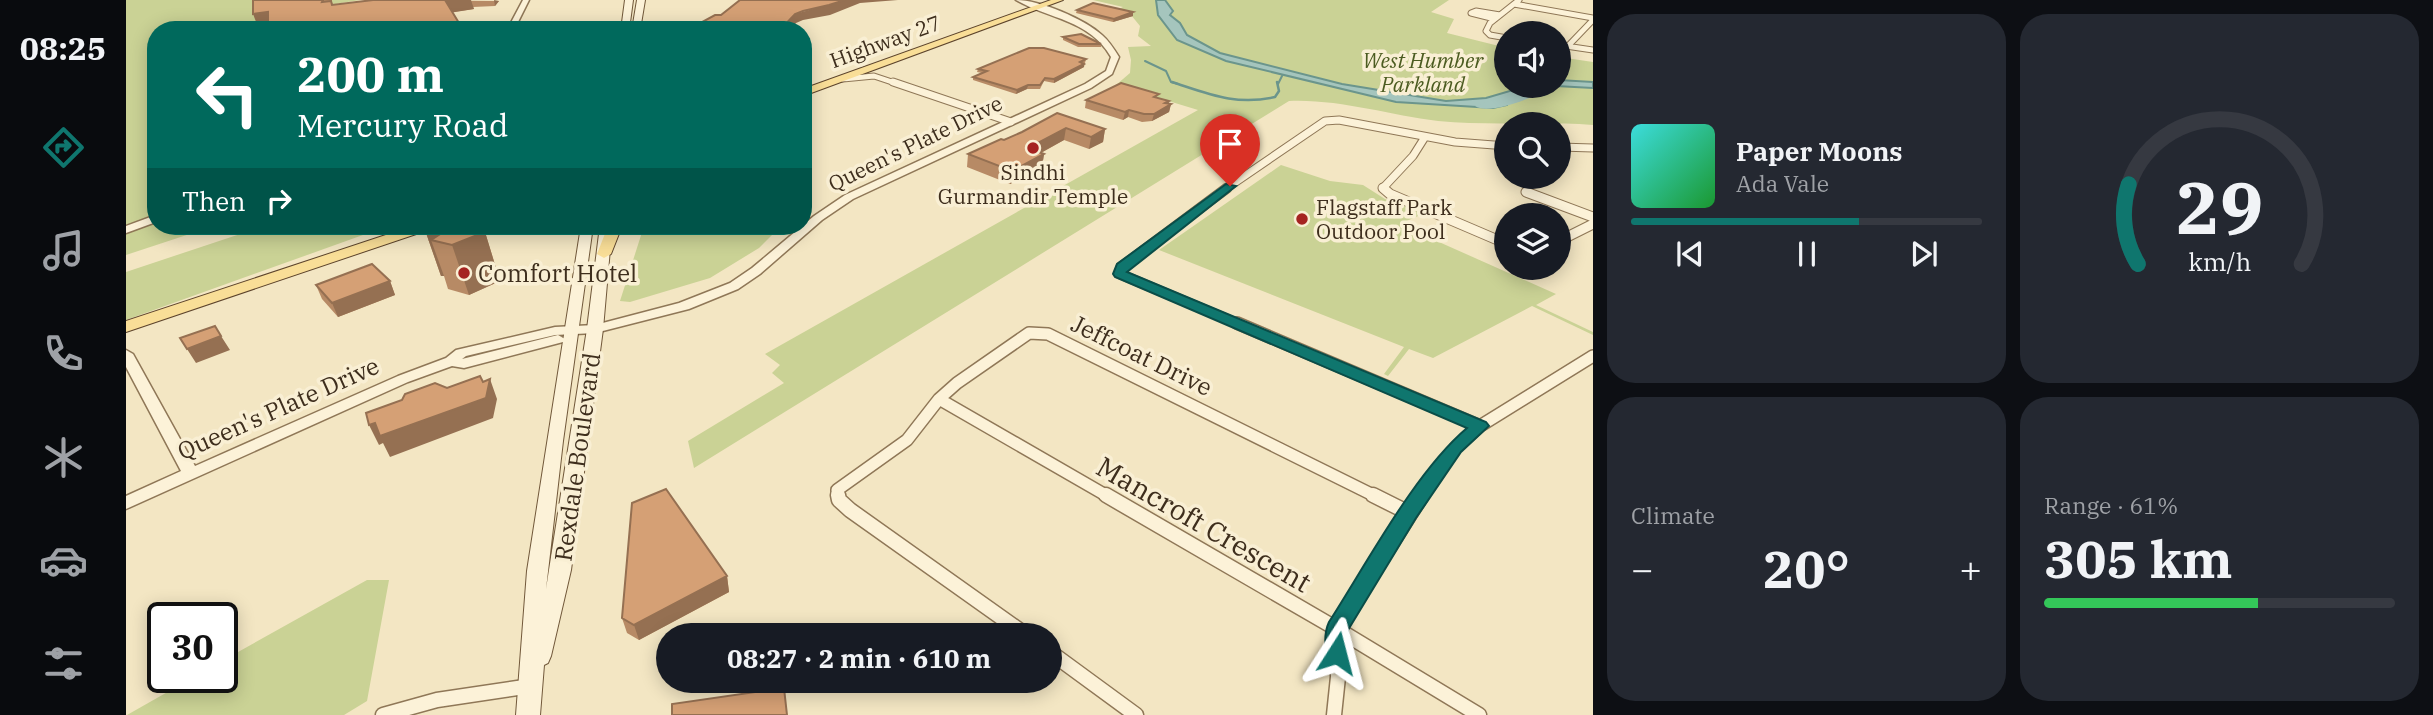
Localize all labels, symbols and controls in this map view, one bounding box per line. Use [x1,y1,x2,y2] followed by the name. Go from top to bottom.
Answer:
[826,8,944,74] street label: Highway 27
[1494,21,1571,280] map controls
[1494,21,1571,98] button: sound
[20,27,106,69] text: 08:25
[297,42,444,105] text: 200 m
[1363,46,1484,98] park label: West Humber Parkland
[182,49,273,140] icon: left
[823,89,1007,197] street label: Queen's Plate Drive
[297,104,509,146] text: Mercury Road
[1494,112,1571,189] button: search
[1200,114,1260,186] pin
[39,123,88,172] icon: directions
[1211,125,1249,163] icon: arrive
[1736,134,1903,168] text: Paper Moons
[1025,140,1041,156] marker: Sindhi Gurmandir Temple
[938,158,1128,210] place label: Sindhi Gurmandir Temple
[2176,160,2263,255] text: 29
[1736,168,1829,198] text: Ada Vale
[260,182,298,220] icon: right
[182,184,246,218] text: Then
[1316,193,1453,245] place label: Flagstaff Park Outdoor Pool
[1494,203,1571,280] button: layers
[1294,211,1310,227] marker: Flagstaff Park Outdoor Pool
[39,226,88,275] icon: music
[1671,235,1709,273] icon: previous
[1788,235,1826,273] icon: pause
[1905,235,1943,273] icon: next
[2188,245,2251,278] text: km/h
[478,257,637,289] place label: Comfort Hotel
[456,265,472,281] marker: Comfort Hotel
[1066,307,1218,403] street label: Jeffcoat Drive
[39,329,88,378] icon: phone
[172,349,384,467] street label: Queen's Plate Drive
[547,351,607,563] street label: Rexdale Boulevard
[39,433,88,482] icon: climate
[1090,448,1318,601] street label: Mancroft Crescent
[2044,490,2178,520] text: Range · 61%
[1631,500,1715,530] text: Climate
[2044,525,2233,592] text: 305 km
[1763,535,1850,602] text: 20°
[39,536,88,585] icon: car
[1631,544,1654,593] text: −
[1959,544,1982,593] text: +
[147,602,238,693] speed limit sign: 30
[1300,616,1374,690] position arrow
[39,639,88,688] icon: filters
[727,641,991,675] text: 08:27 · 2 min · 610 m

